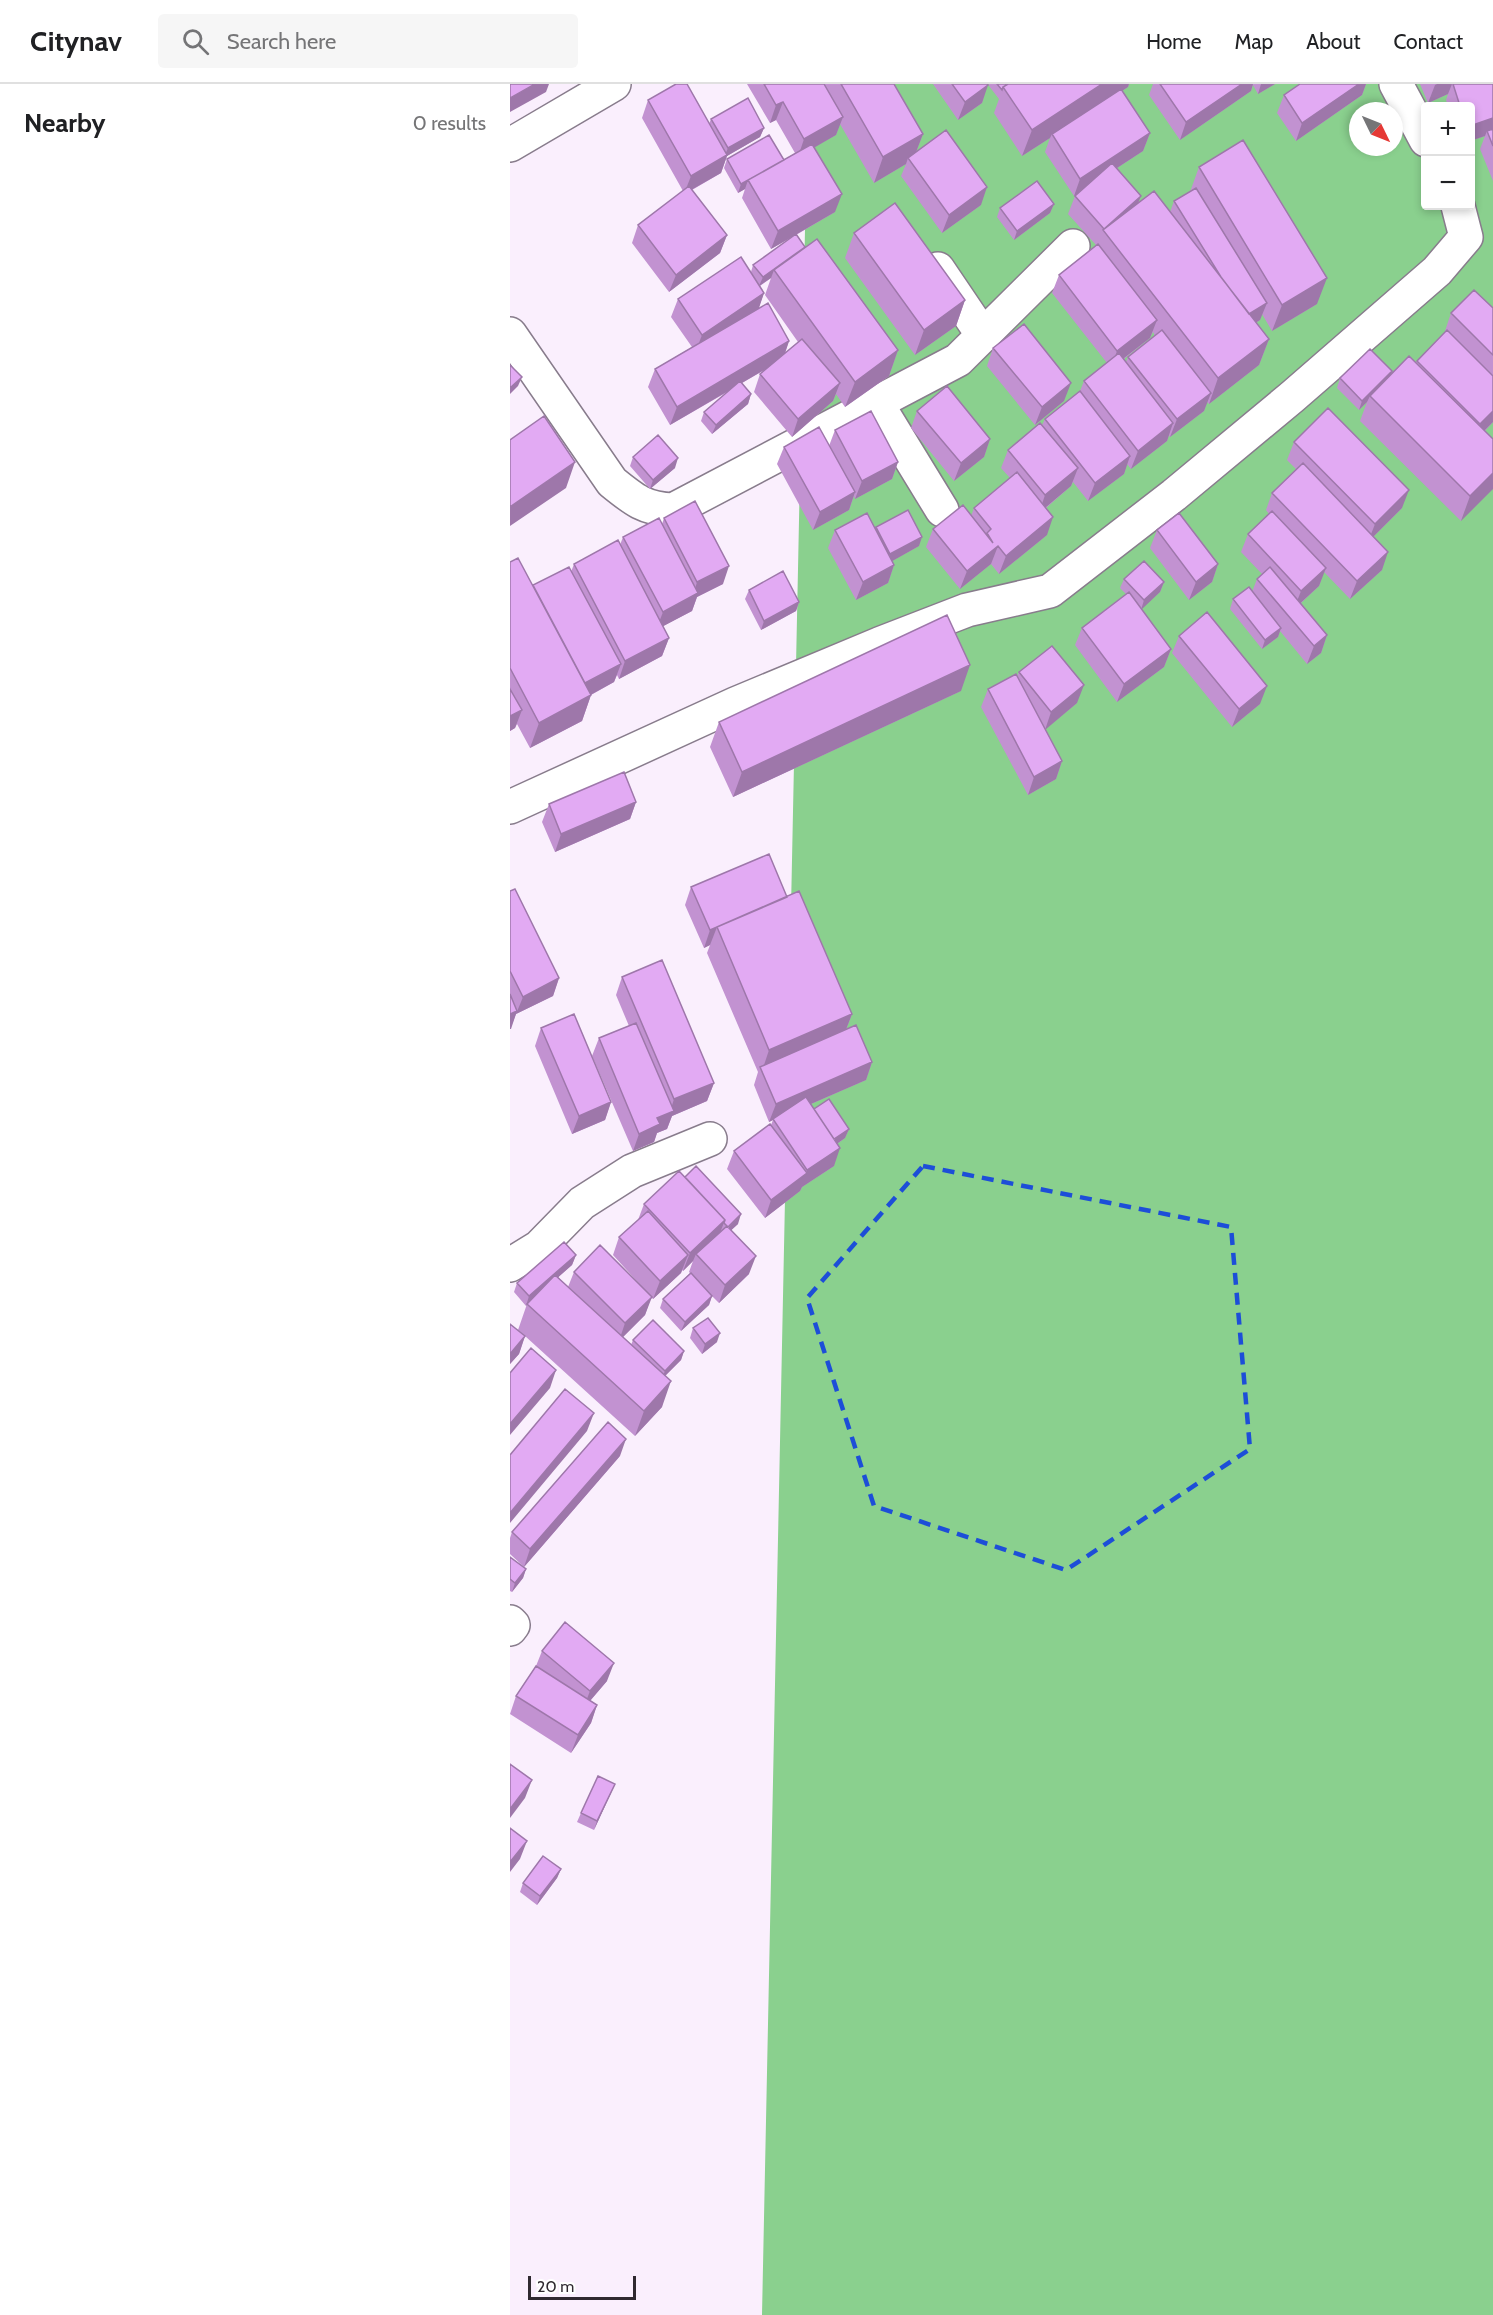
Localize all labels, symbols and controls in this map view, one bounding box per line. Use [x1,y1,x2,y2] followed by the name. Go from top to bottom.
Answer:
[158,14,578,68] search box
[30,24,122,58] text: Citynav
[179,25,212,58] icon: search
[227,28,336,55] text: Search here
[1146,29,1202,54] text: Home
[1235,29,1273,54] text: Map
[1306,29,1360,54] text: About
[1393,29,1463,54] text: Contact
[1349,102,1403,156] north arrow
[1421,102,1475,210] map controls
[1421,102,1475,156] button: +
[24,107,105,139] text: Nearby
[413,111,486,135] text: 0 results
[1421,156,1475,210] button: −
[528,2273,636,2300] scale bar
[537,2277,574,2296] text: 20 m

